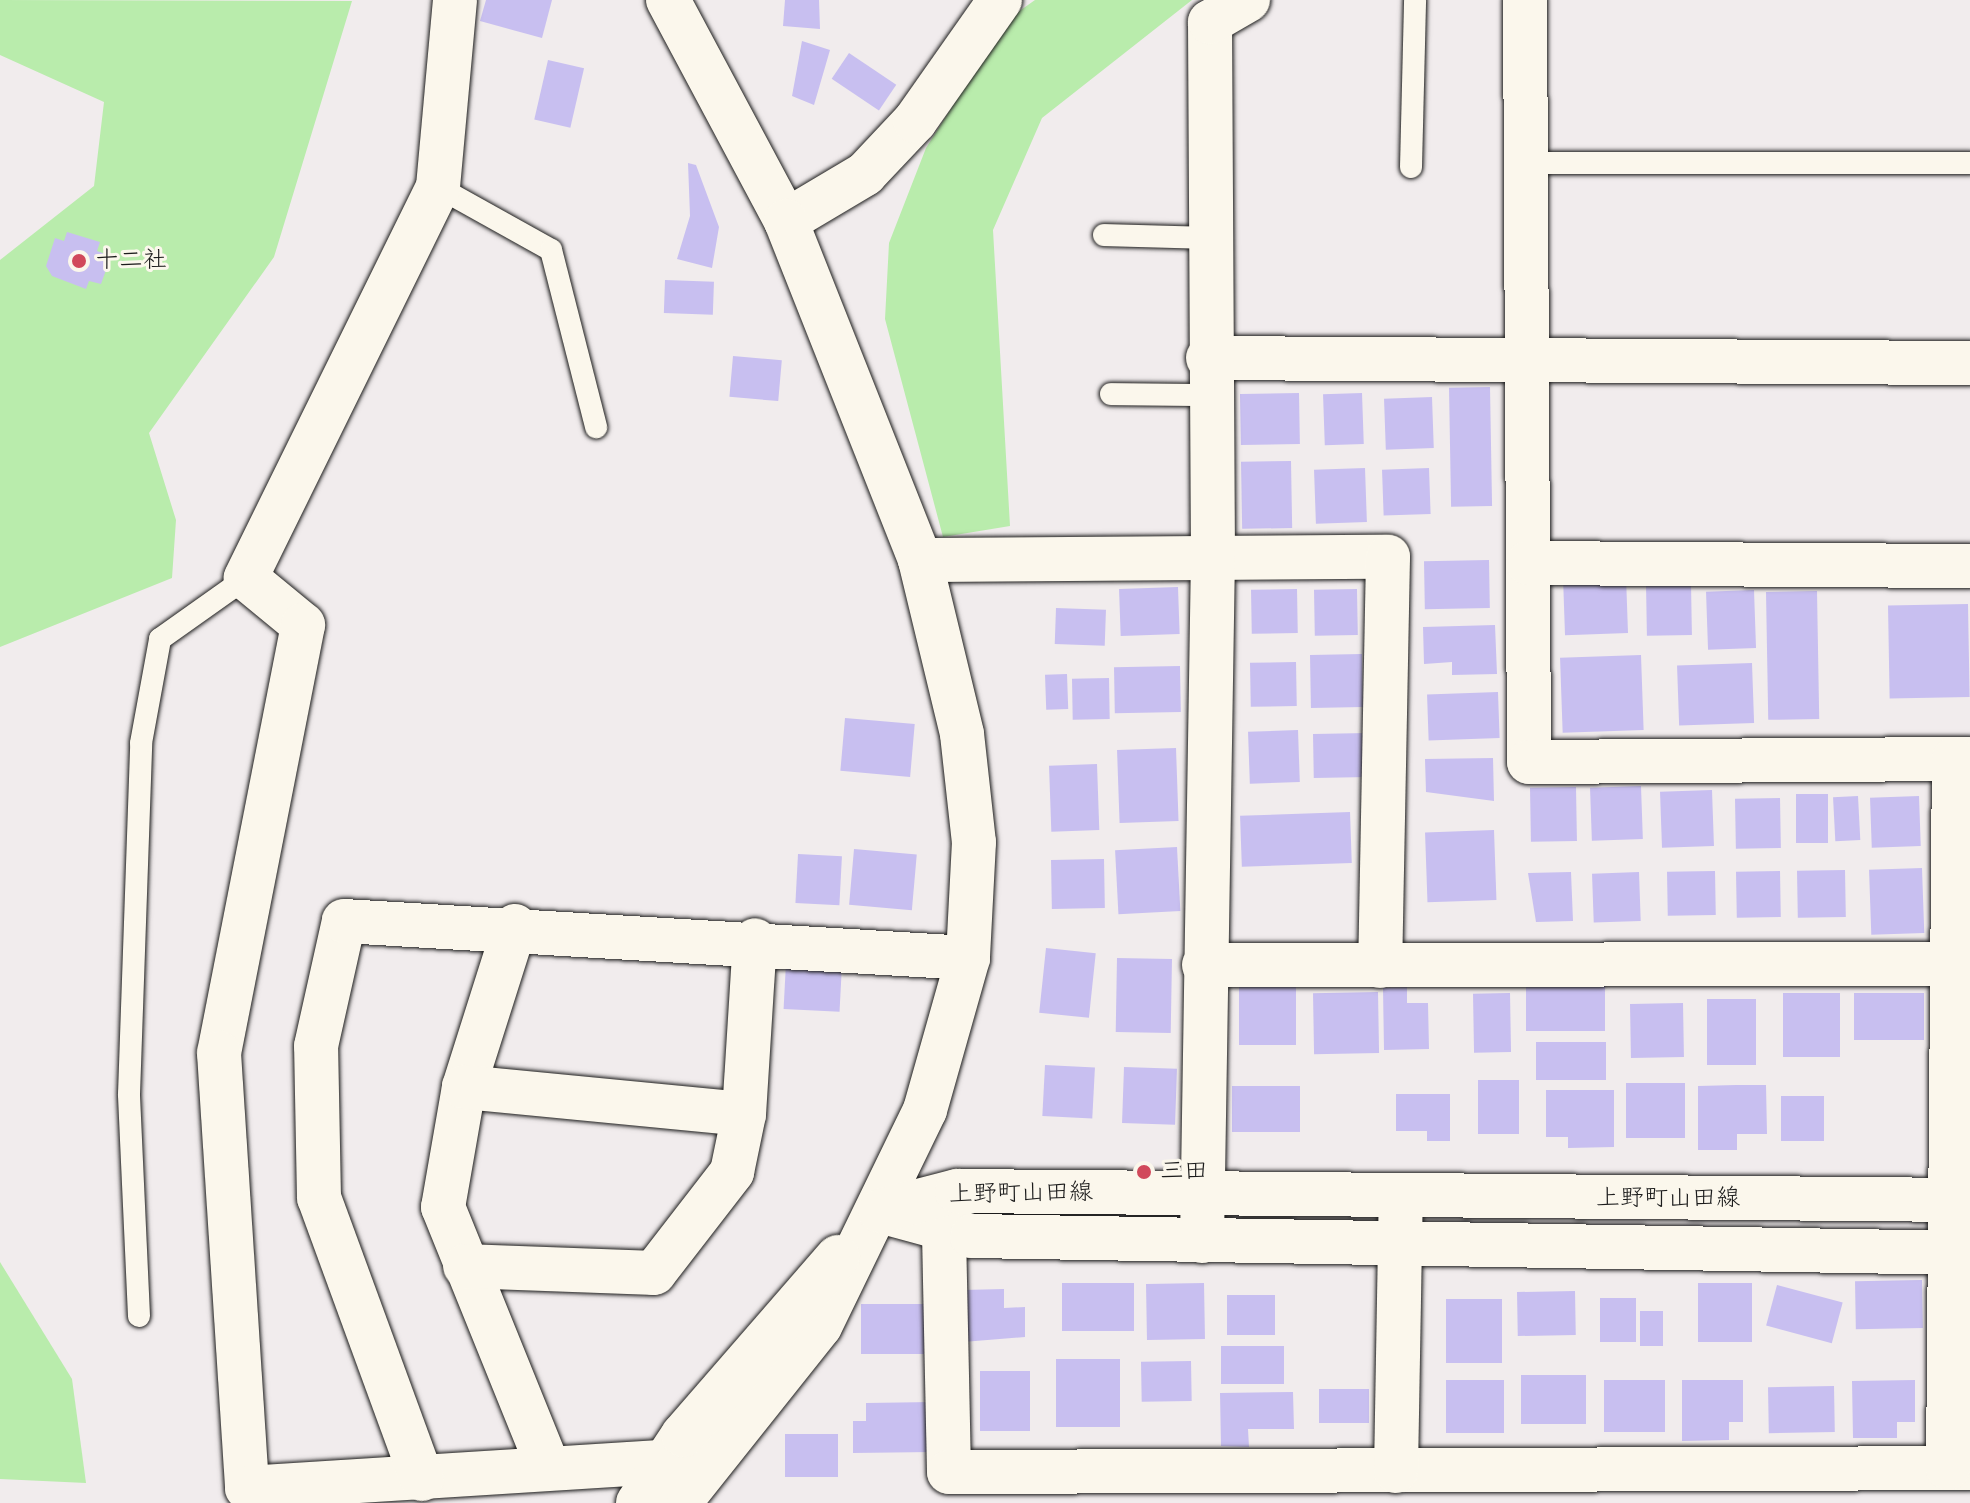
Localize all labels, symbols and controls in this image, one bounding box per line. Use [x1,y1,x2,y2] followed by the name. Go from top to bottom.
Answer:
[95,247,167,275] place label: 十二社
[70,252,88,270] marker: 十二社
[1160,1158,1208,1186] place label: 三田
[1135,1163,1153,1181] marker: 三田
[949,1178,1093,1210] street label: 上野町山田線
[1596,1185,1740,1213] street label: 上野町山田線

